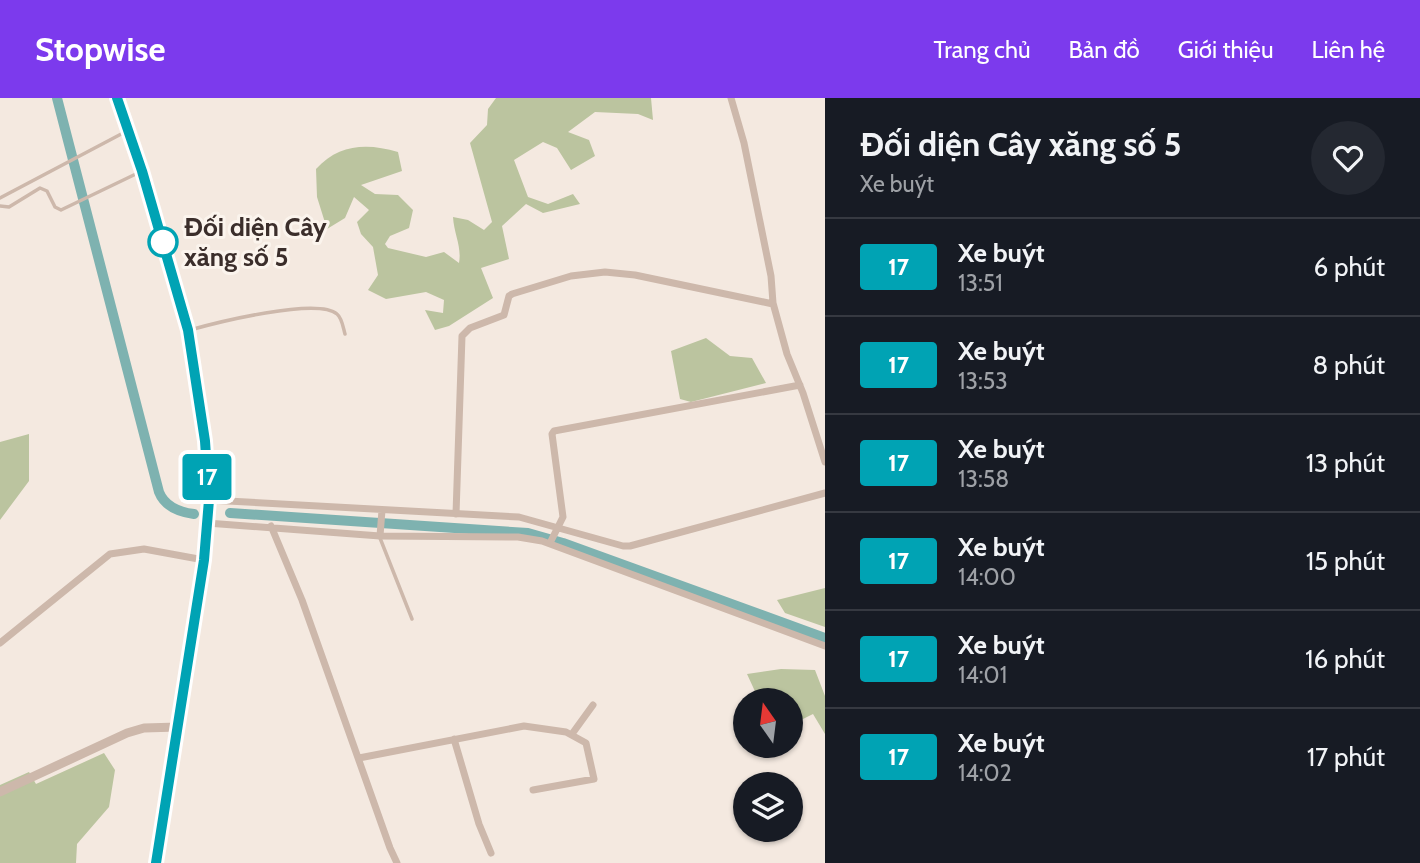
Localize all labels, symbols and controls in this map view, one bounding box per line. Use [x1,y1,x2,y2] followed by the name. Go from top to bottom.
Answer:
[35,29,165,69] text: Stopwise
[934,35,1030,64] text: Trang chủ
[1068,35,1140,64] text: Bản đồ
[1178,35,1273,64] text: Giới thiệu
[1311,35,1385,64] text: Liên hệ
[1311,121,1385,195] button: heart
[860,124,1181,164] text: Đối diện Cây xăng số 5
[860,170,934,198] text: Xe buýt
[184,211,327,273] place label: Đối diện Cây xăng số 5
[148,227,178,257] marker: Đối diện Cây xăng số 5
[958,237,1045,269] text: Xe buýt
[1313,251,1385,283] text: 6 phút
[888,252,909,281] text: 17
[958,269,1003,297] text: 13:51
[958,335,1045,367] text: Xe buýt
[1312,349,1385,381] text: 8 phút
[888,350,909,379] text: 17
[958,367,1008,395] text: 13:53
[958,433,1045,465] text: Xe buýt
[1306,447,1385,479] text: 13 phút
[888,448,909,477] text: 17
[176,454,238,500] line badge: 17
[196,462,218,491] text: 17
[958,465,1009,493] text: 13:58
[958,531,1045,563] text: Xe buýt
[1306,545,1385,577] text: 15 phút
[888,546,909,575] text: 17
[958,563,1016,591] text: 14:00
[958,629,1045,661] text: Xe buýt
[1305,643,1385,675] text: 16 phút
[888,644,909,673] text: 17
[958,661,1007,689] text: 14:01
[733,688,803,758] north arrow
[733,688,803,842] map controls
[958,727,1045,759] text: Xe buýt
[1307,741,1385,773] text: 17 phút
[888,742,909,771] text: 17
[958,759,1012,787] text: 14:02
[733,772,803,842] button: layers

